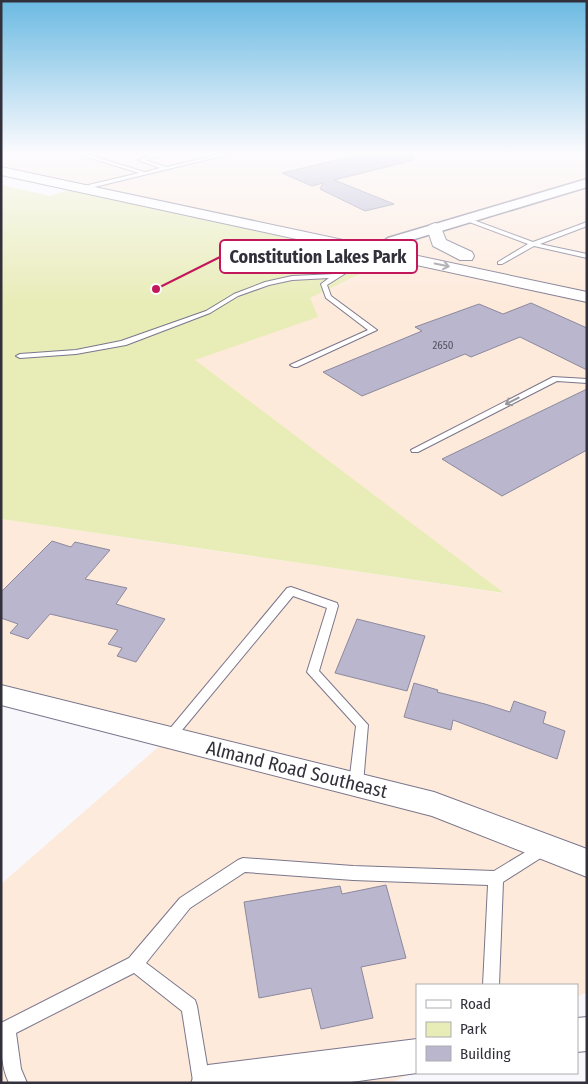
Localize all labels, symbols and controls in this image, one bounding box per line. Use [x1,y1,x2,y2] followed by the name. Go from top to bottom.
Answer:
[220,240,417,273] callout: Constitution Lakes Park
[229,246,407,268] text: Constitution Lakes Park
[433,261,449,271] one-way arrow
[432,339,454,352] house number: 2650
[505,397,520,406] one-way arrow
[204,736,391,803] street label: Almand Road Southeast
[416,984,578,1074] legend
[460,995,491,1013] text: Road
[460,1020,487,1038] text: Park
[460,1045,511,1063] text: Building

